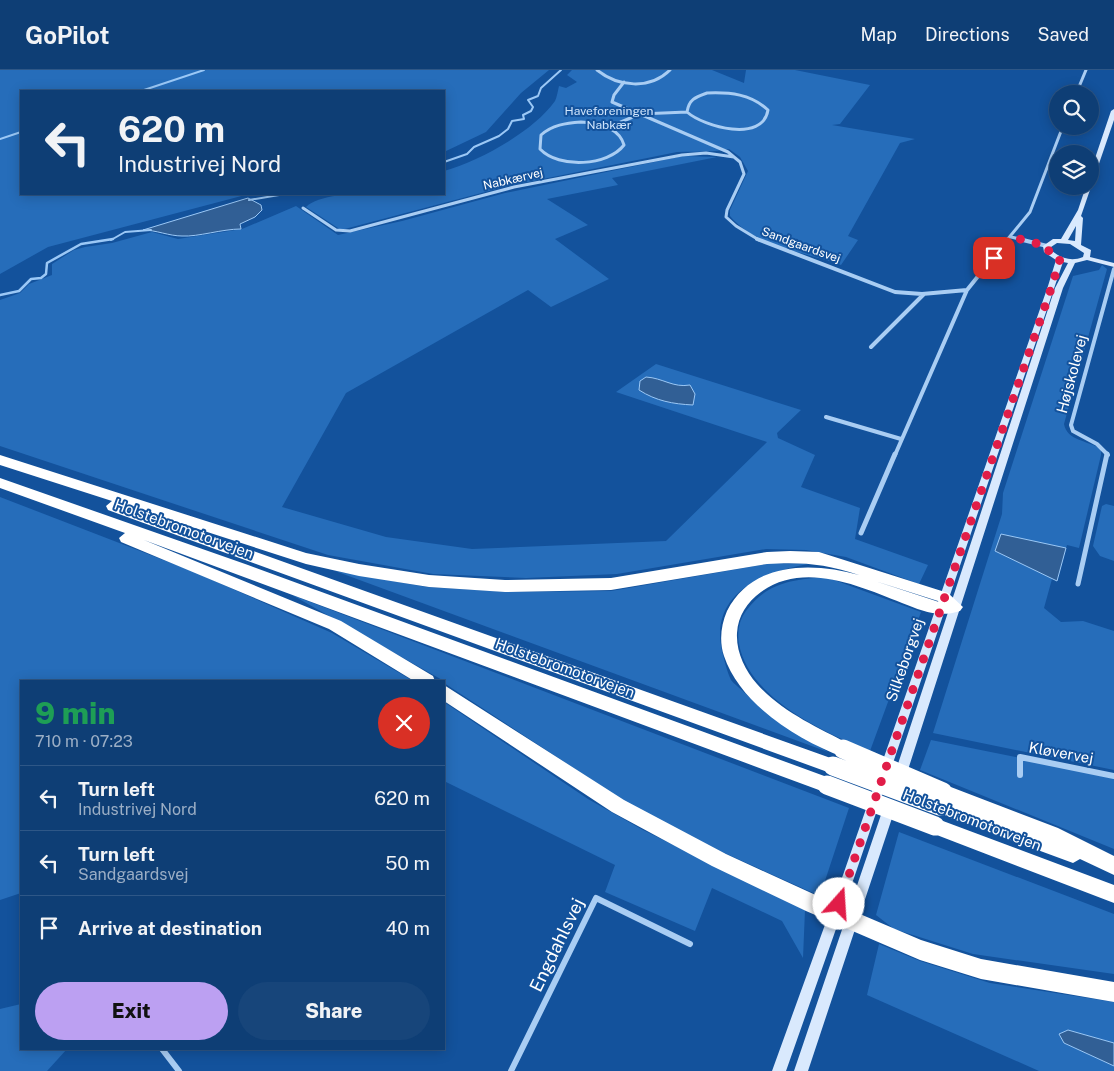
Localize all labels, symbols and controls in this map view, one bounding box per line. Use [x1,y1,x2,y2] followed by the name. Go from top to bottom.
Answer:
[25,21,109,49] text: GoPilot
[860,24,897,45] text: Map
[925,24,1010,45] text: Directions
[1038,24,1089,45] text: Saved
[1049,85,1099,195] map controls
[1049,85,1099,135] button: search
[565,104,653,132] park label: Haveforeningen Nabkær
[118,109,225,150] text: 620 m
[35,110,100,175] icon: left
[1049,145,1099,195] button: layers
[118,151,281,177] text: Industrivej Nord
[482,165,544,193] street label: Nabkærvej
[760,224,842,266] street label: Sandgaardsvej
[973,237,1015,279] pin
[980,244,1008,272] icon: arrive
[1053,333,1090,415] street label: Højskolevej
[112,495,256,562] street label: Holstebromotorvejen
[882,616,927,704] street label: Silkeborgvej
[493,634,637,701] street label: Holstebromotorvejen
[35,695,115,731] text: 9 min
[378,697,430,749] button: close
[35,732,133,751] text: 710 m · 07:23
[1027,738,1095,767] street label: Kløvervej
[78,778,155,800] text: Turn left
[35,784,63,812] icon: left
[900,785,1044,854] street label: Holstebromotorvejen
[374,787,430,809] text: 620 m
[78,800,197,819] text: Industrivej Nord
[78,843,155,865] text: Turn left
[35,849,63,877] icon: left
[385,852,430,874] text: 50 m
[78,865,189,884] text: Sandgaardsvej
[812,877,864,929] position arrow
[525,895,588,995] street label: Engdahlsvej
[35,914,63,942] icon: arrive
[78,917,262,939] text: Arrive at destination
[385,917,430,939] text: 40 m
[35,982,228,1040] button: Exit
[238,982,430,1040] button: Share

